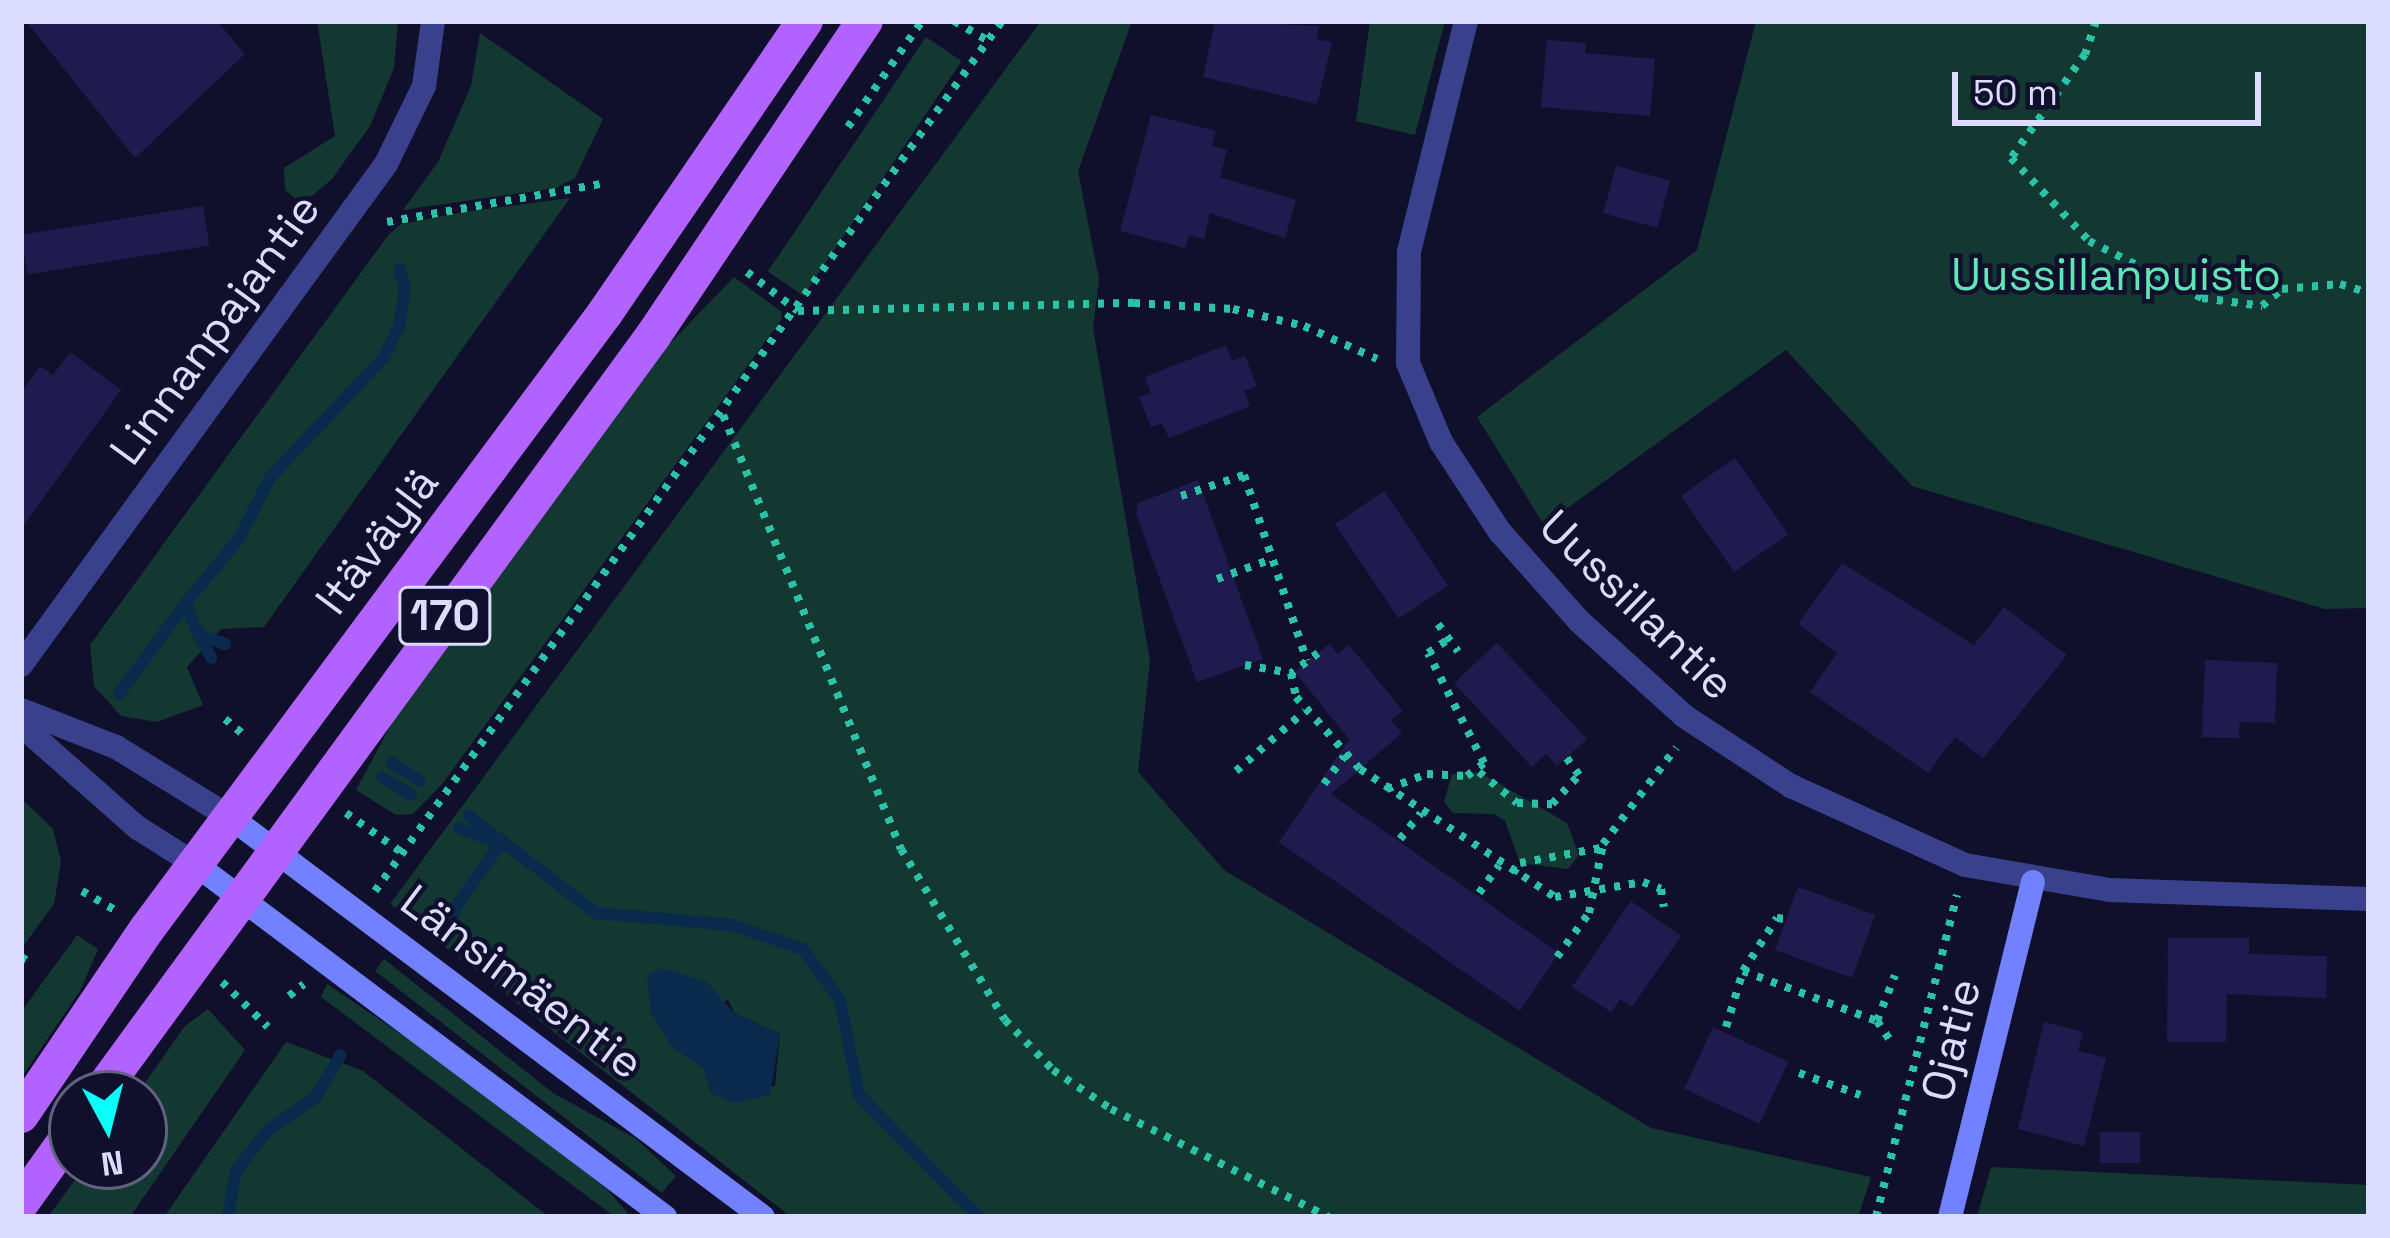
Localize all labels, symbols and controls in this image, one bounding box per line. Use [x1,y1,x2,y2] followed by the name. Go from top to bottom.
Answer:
[1958,48,2267,122] scale bar
[1973,70,2058,116] text: 50 m
[99,183,331,475] street label: Linnanpajantie
[1951,248,2281,302] park label: Uussillanpuisto
[304,457,450,625] street label: Itäväylä
[1529,499,1745,711] street label: Uussillantie
[397,580,493,652] road number: 170
[390,874,654,1090] street label: Länsimäentie
[1910,973,1992,1107] street label: Ojatie
[48,1070,168,1190] north arrow
[98,1141,126,1185] text: N

